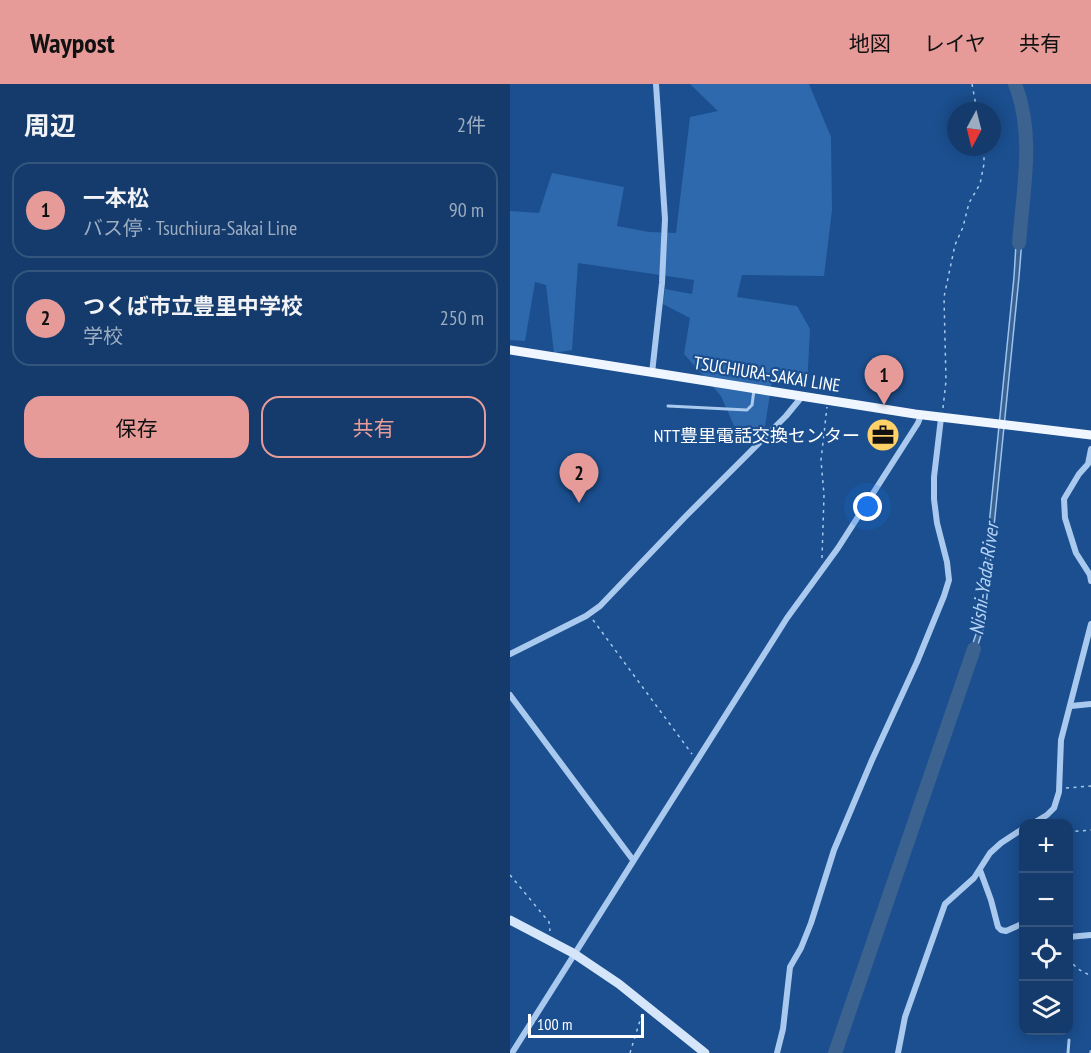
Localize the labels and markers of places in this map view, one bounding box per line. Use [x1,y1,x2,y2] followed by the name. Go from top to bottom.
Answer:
[864,356,904,405] pin: 1
[865,417,901,453] office icon: NTT豊里電話交換センター
[654,424,860,447] place label: NTT豊里電話交換センター
[560,454,598,503] pin: 2

